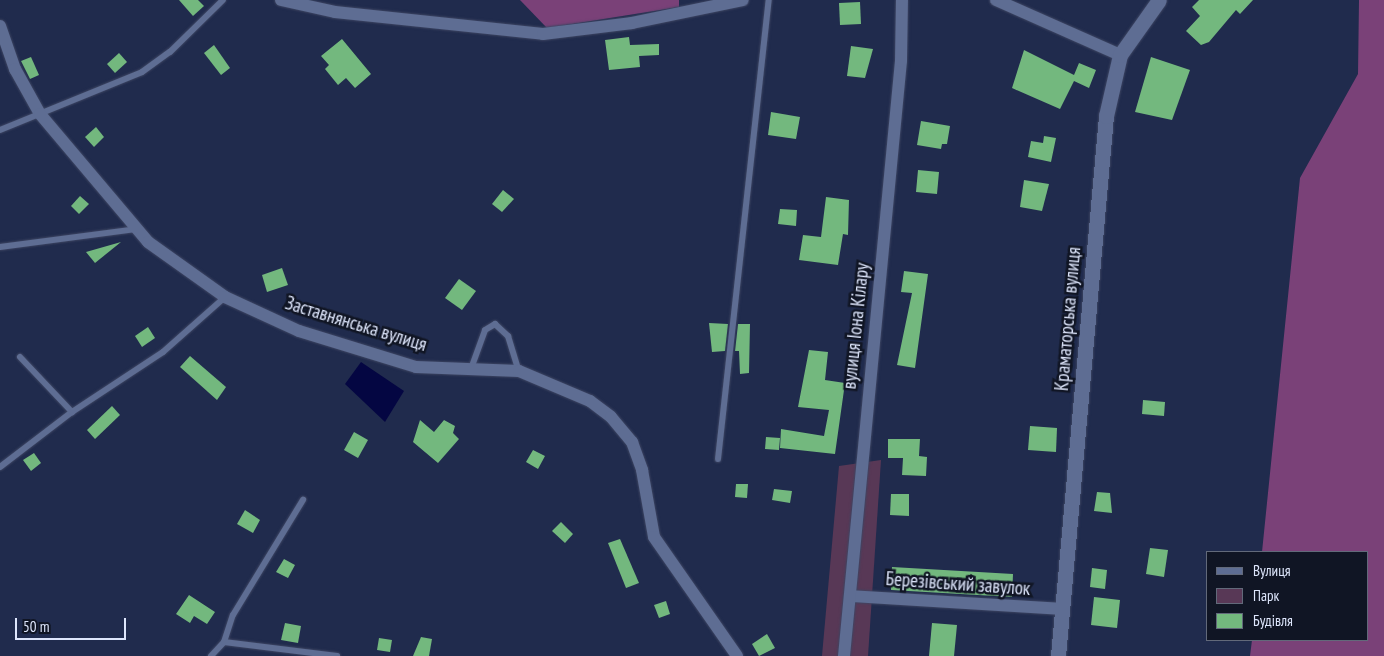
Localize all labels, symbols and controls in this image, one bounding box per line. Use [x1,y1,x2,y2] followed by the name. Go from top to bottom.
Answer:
[1050,246,1086,392] street label: Краматорська вулиця
[838,262,874,390] street label: вулиця Іона Кілару
[282,292,430,356] street label: Заставнянська вулиця
[1206,551,1369,641] legend
[1253,561,1291,580] text: Вулиця
[885,568,1031,600] street label: Березівський завулок
[1253,586,1279,605] text: Парк
[18,608,129,640] scale bar
[1253,611,1293,630] text: Будівля
[23,617,49,636] text: 50 m

